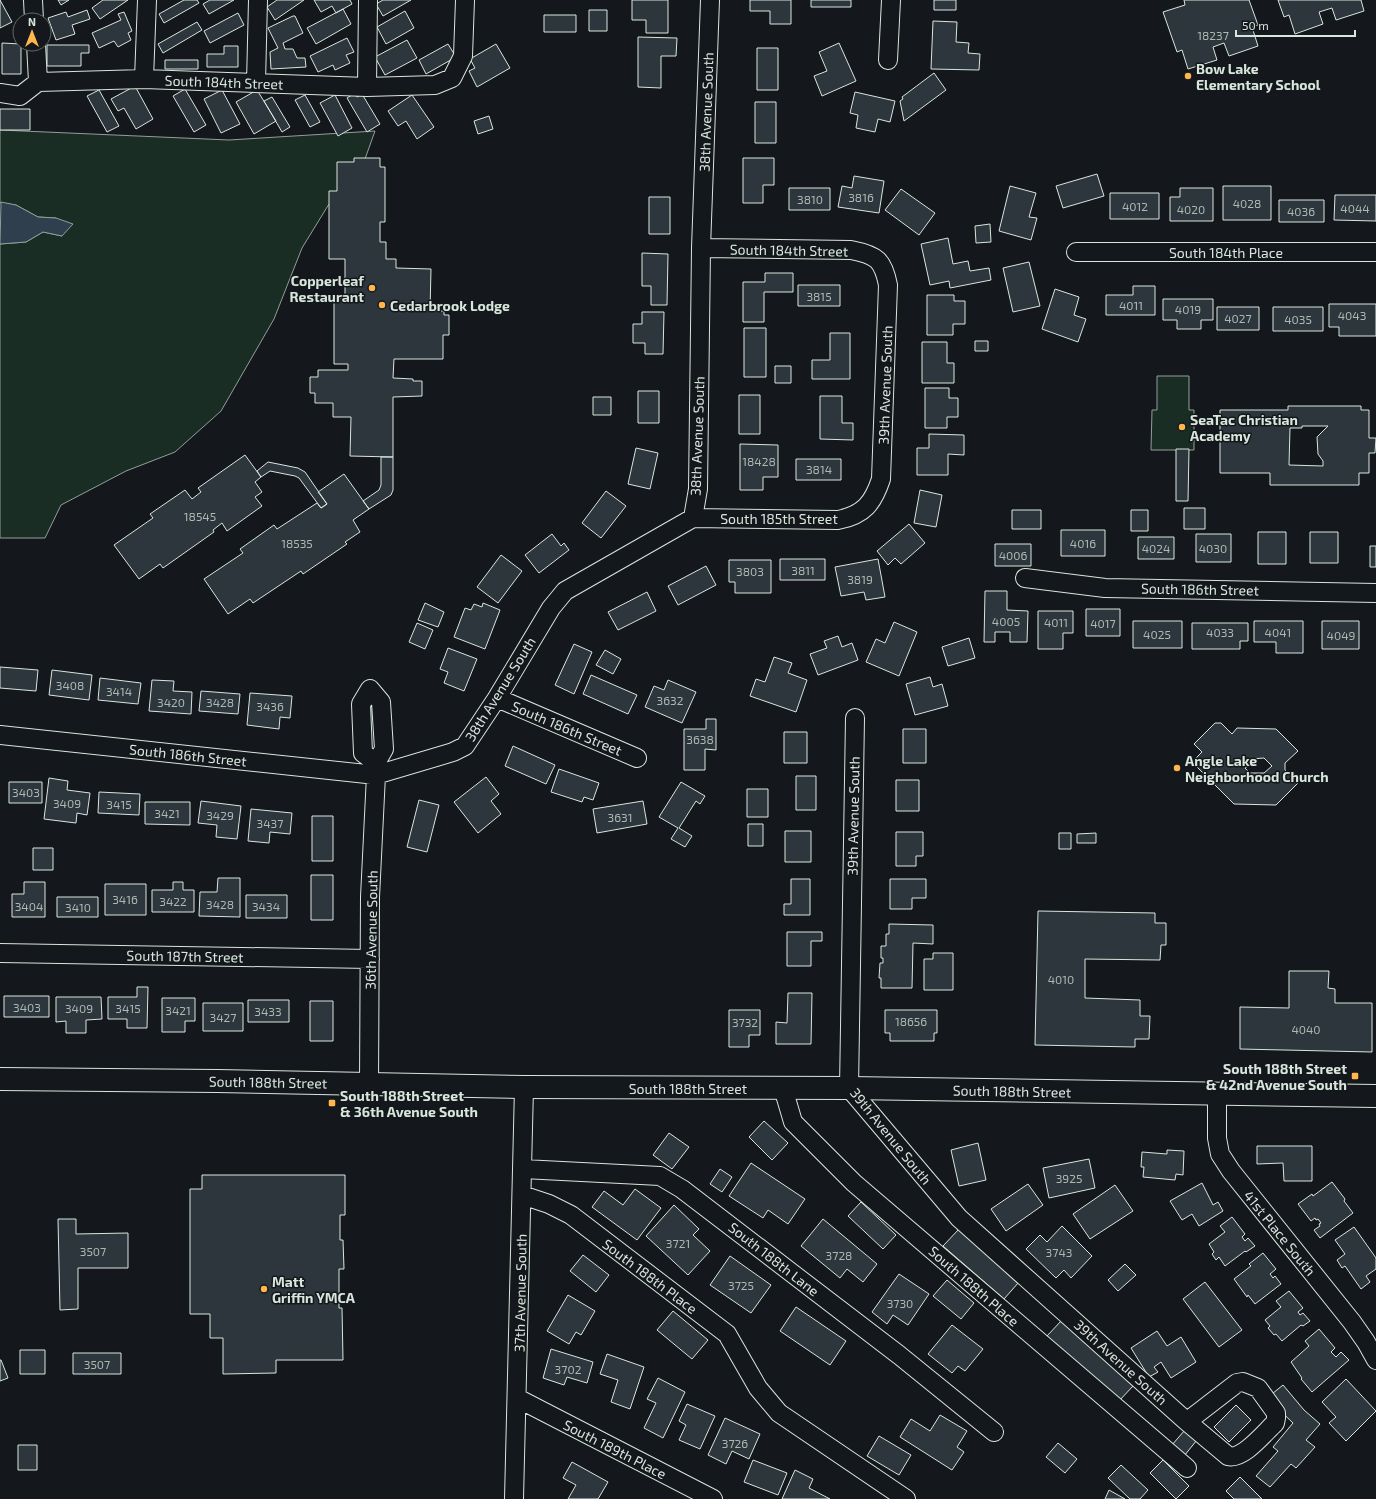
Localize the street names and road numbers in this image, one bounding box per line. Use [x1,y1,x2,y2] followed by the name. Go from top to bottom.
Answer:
[695,52,717,172] street label: 38th Avenue South
[164,71,284,93] street label: South 184th Street
[730,240,848,260] street label: South 184th Street
[1169,244,1283,261] street label: South 184th Place
[874,325,896,445] street label: 39th Avenue South
[686,376,708,496] street label: 38th Avenue South
[720,510,838,527] street label: South 185th Street
[1141,579,1259,599] street label: South 186th Street
[461,634,539,744] street label: 38th Avenue South
[509,697,625,759] street label: South 186th Street
[128,740,248,770] street label: South 186th Street
[843,756,863,876] street label: 39th Avenue South
[361,870,381,990] street label: 36th Avenue South
[126,946,244,966] street label: South 187th Street
[209,1072,327,1092] street label: South 188th Street
[629,1080,747,1097] street label: South 188th Street
[953,1081,1071,1101] street label: South 188th Street
[847,1084,935,1188] street label: 39th Avenue South
[1241,1187,1319,1279] street label: 41st Place South
[725,1218,823,1300] street label: South 188th Lane
[510,1234,530,1352] street label: 37th Avenue South
[599,1235,701,1317] street label: South 188th Place
[925,1242,1023,1330] street label: South 188th Place
[1071,1316,1171,1408] street label: 39th Avenue South
[561,1416,669,1482] street label: South 189th Place

